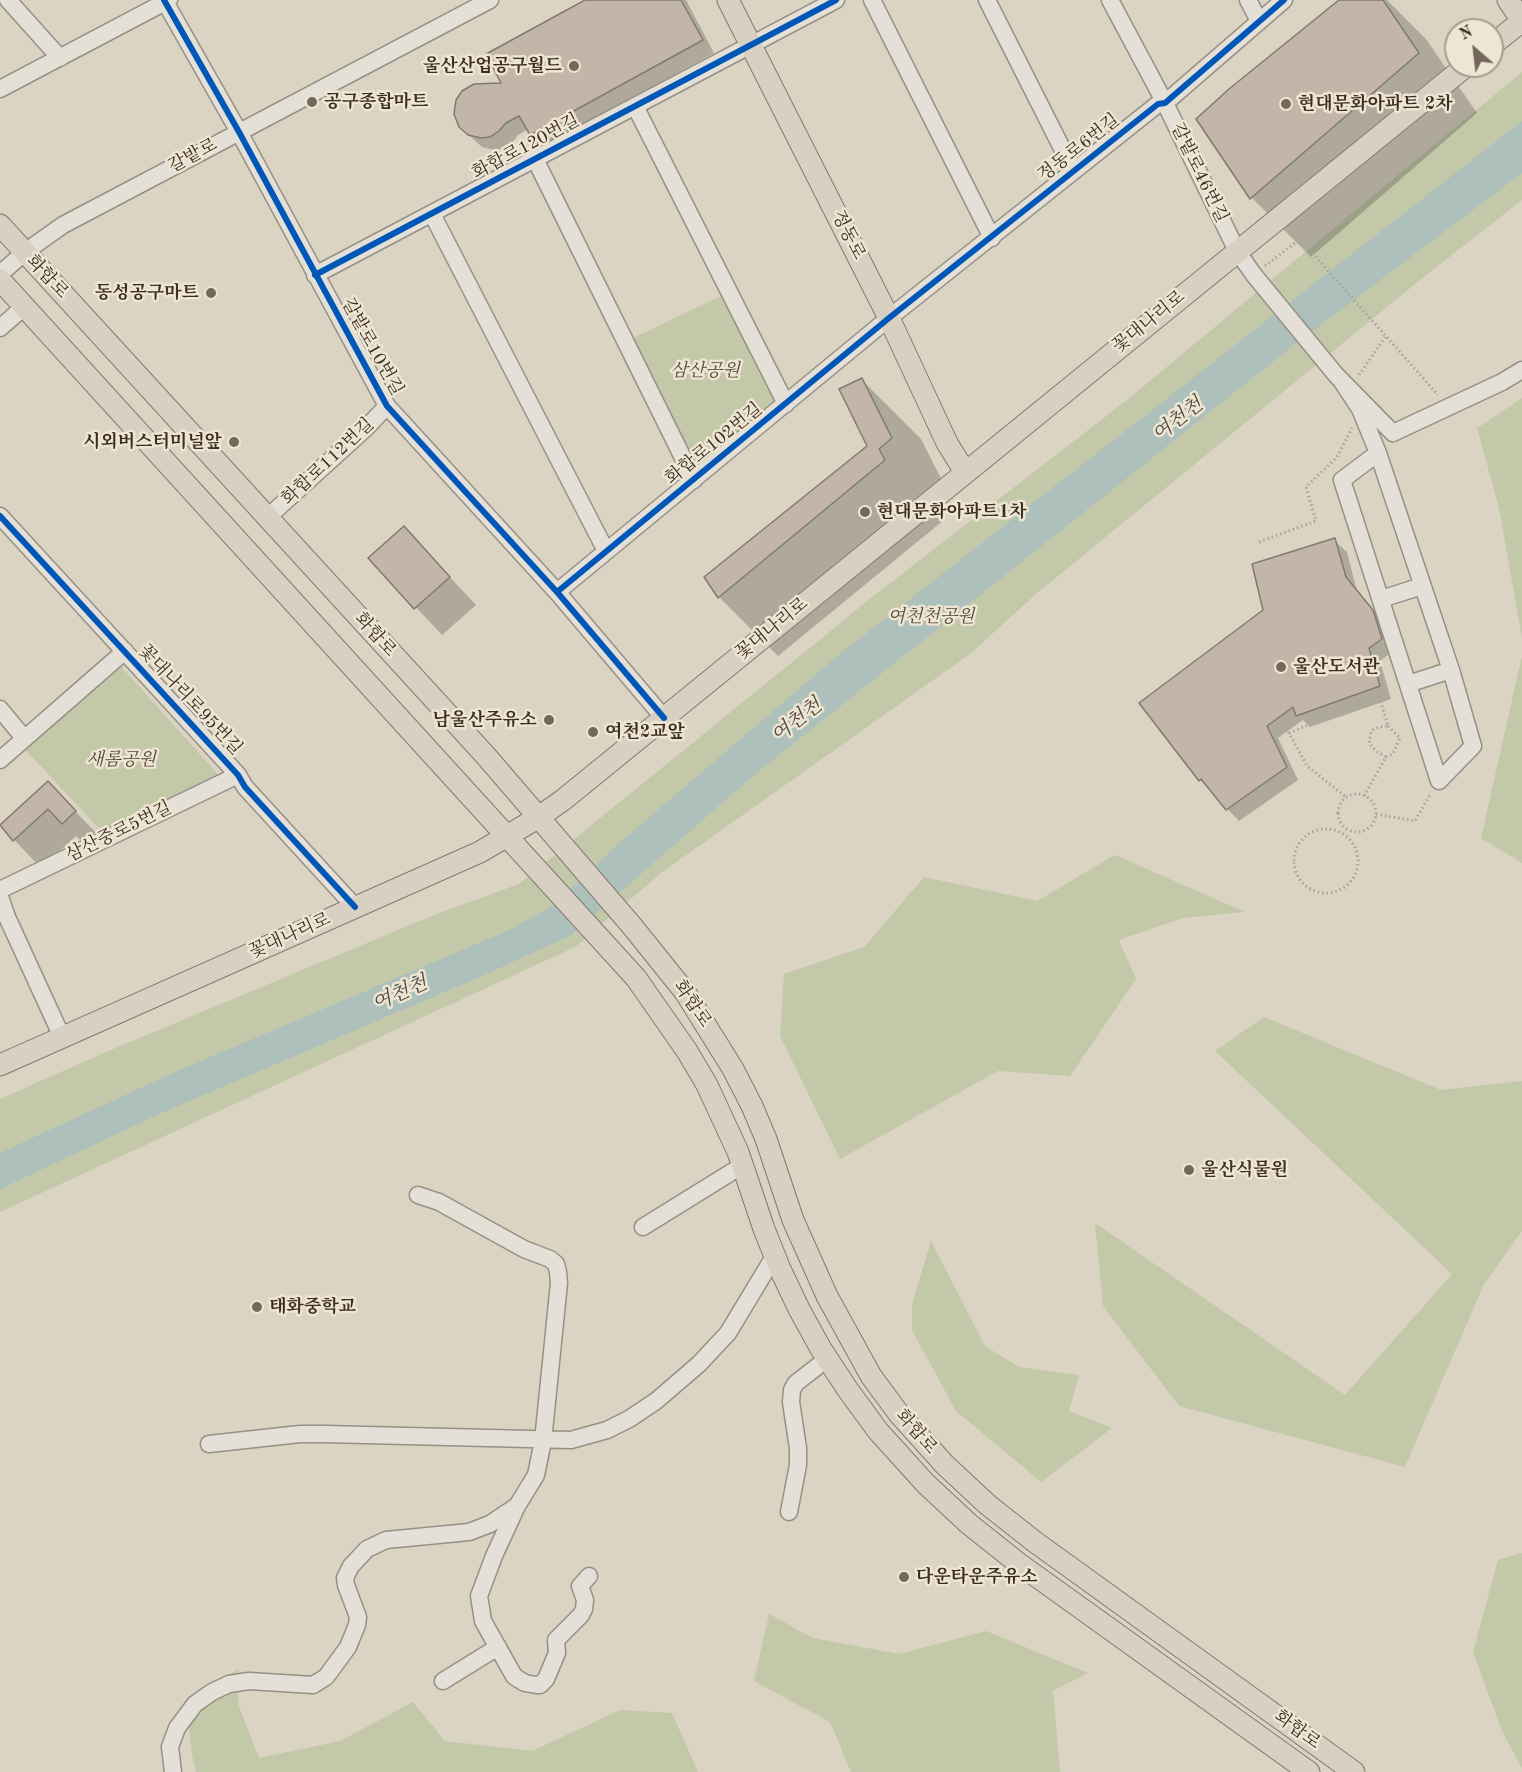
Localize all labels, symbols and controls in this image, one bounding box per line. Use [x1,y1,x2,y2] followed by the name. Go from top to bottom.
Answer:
[1444,18,1504,78] north arrow
[1457,24,1476,44] text: N
[423,55,562,77] place label: 울산산업공구월드
[567,59,581,73] marker: 울산산업공구월드
[324,91,428,113] place label: 공구종합마트
[1298,93,1453,115] place label: 현대문화아파트 2차
[305,95,319,109] marker: 공구종합마트
[1279,97,1293,111] marker: 현대문화아파트 2차
[469,110,583,184] street label: 화합로120번길
[1034,110,1124,186] street label: 정동로6번길
[1166,120,1232,226] street label: 갈밭로46번길
[165,134,221,178] street label: 갈밭로
[827,207,869,263] street label: 정동로
[21,251,73,303] street label: 화합로
[95,282,199,304] place label: 동성공구마트
[204,286,218,300] marker: 동성공구마트
[1108,286,1190,358] street label: 꽃대나리로
[336,295,408,399] street label: 갈밭로10번길
[670,360,740,382] park label: 삼산공원
[1148,393,1208,447] water label: 여천천
[661,398,767,490] street label: 화합로102번길
[277,414,379,510] street label: 화합로112번길
[83,431,222,453] place label: 시외버스터미널앞
[227,435,241,449] marker: 시외버스터미널앞
[877,501,1027,523] place label: 현대문화아파트1차
[858,505,872,519] marker: 현대문화아파트1차
[731,593,813,665] street label: 꽃대나리로
[888,606,974,628] park label: 여천천공원
[350,608,400,662] street label: 화합로
[133,640,247,760] street label: 꽃대나리로95번길
[1293,656,1380,678] place label: 울산도서관
[1274,660,1288,674] marker: 울산도서관
[767,694,827,748] water label: 여천천
[433,709,537,731] place label: 남울산주유소
[542,713,556,727] marker: 남울산주유소
[605,721,685,743] place label: 여천2교앞
[586,725,600,739] marker: 여천2교앞
[86,749,156,771] park label: 새롬공원
[63,797,175,867] street label: 삼산중로5번길
[246,908,334,964] street label: 꽃대나리로
[369,971,431,1017] water label: 여천천
[668,976,716,1032] street label: 화합로
[1201,1159,1288,1181] place label: 울산식물원
[1182,1163,1196,1177] marker: 울산식물원
[269,1296,356,1318] place label: 태화중학교
[250,1300,264,1314] marker: 태화중학교
[891,1405,941,1459] street label: 화합로
[916,1566,1038,1588] place label: 다운타운주유소
[897,1570,911,1584] marker: 다운타운주유소
[1270,1706,1324,1754] street label: 화합로

